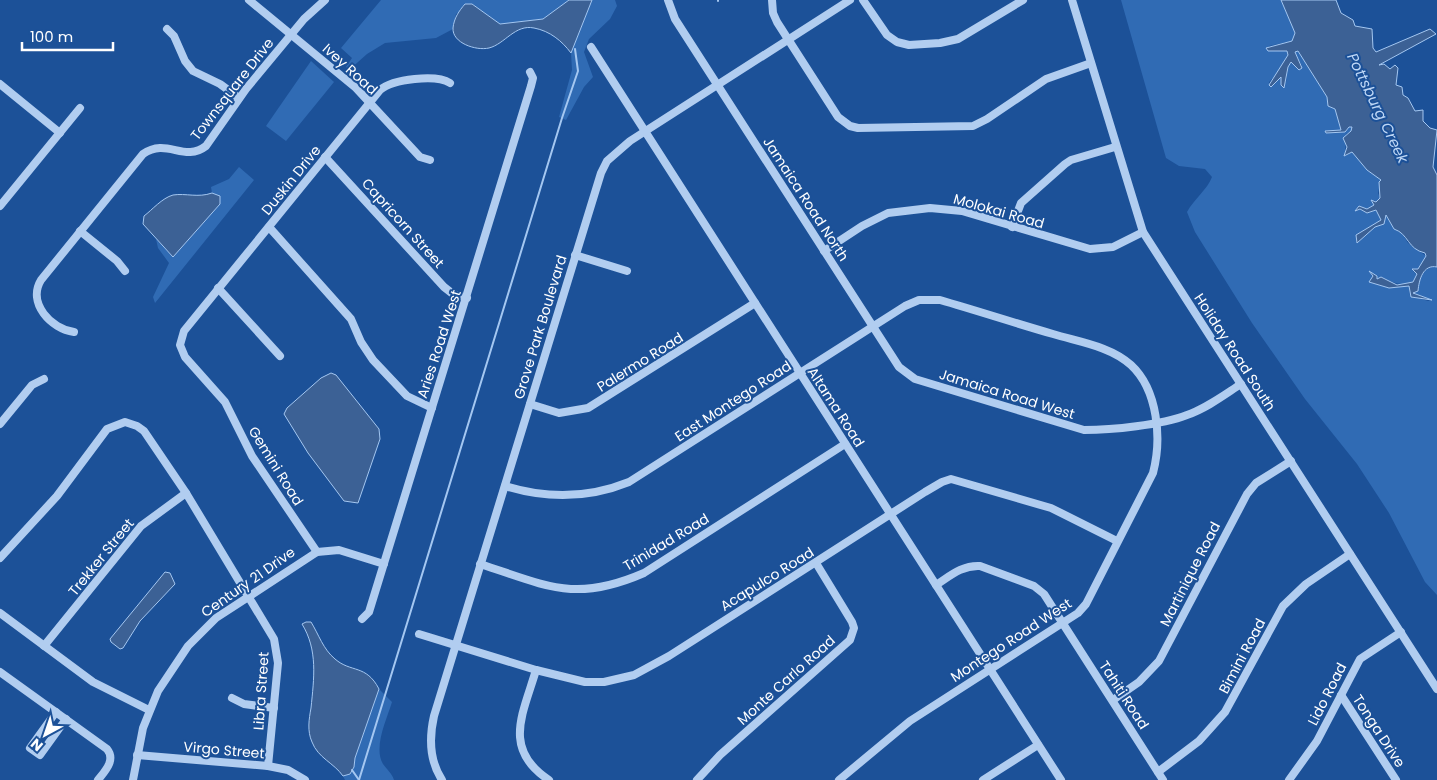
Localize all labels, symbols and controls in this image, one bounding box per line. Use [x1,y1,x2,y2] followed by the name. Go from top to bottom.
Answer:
[22,20,114,52] scale bar
[30,26,73,47] text: 100 m
[186,33,279,144] street label: Townsquare Drive
[318,39,382,99] street label: Ivey Road
[1342,49,1414,168] water label: Pottsburg Creek
[758,133,854,265] street label: Jamaica Road North
[257,141,326,219] street label: Duskin Drive
[357,174,449,272] street label: Capricorn Street
[951,188,1047,234] street label: Molokai Road
[509,252,571,402] street label: Grove Park Boulevard
[412,287,466,401] street label: Aries Road West
[1189,289,1281,415] street label: Holiday Road South
[593,327,687,397] street label: Palermo Road
[671,356,795,446] street label: East Montego Road
[803,363,869,451] street label: Altama Road
[937,364,1077,424] street label: Jamaica Road West
[244,423,308,509] street label: Gemini Road
[619,508,713,576] street label: Trinidad Road
[63,514,139,600] street label: Trekker Street
[1155,518,1225,630] street label: Martinique Road
[197,542,299,622] street label: Century 21 Drive
[716,542,818,616] street label: Acapulco Road
[947,593,1075,687] street label: Montego Road West
[1214,615,1270,697] street label: Bimini Road
[733,631,839,729] street label: Monte Carlo Road
[248,651,274,731] street label: Libra Street
[1094,657,1154,733] street label: Tahiti Road
[1303,659,1351,729] street label: Lido Road
[1348,691,1410,772] street label: Tonga Drive
[20,710,70,760] north arrow
[26,734,47,756] text: N
[183,736,265,764] street label: Virgo Street

